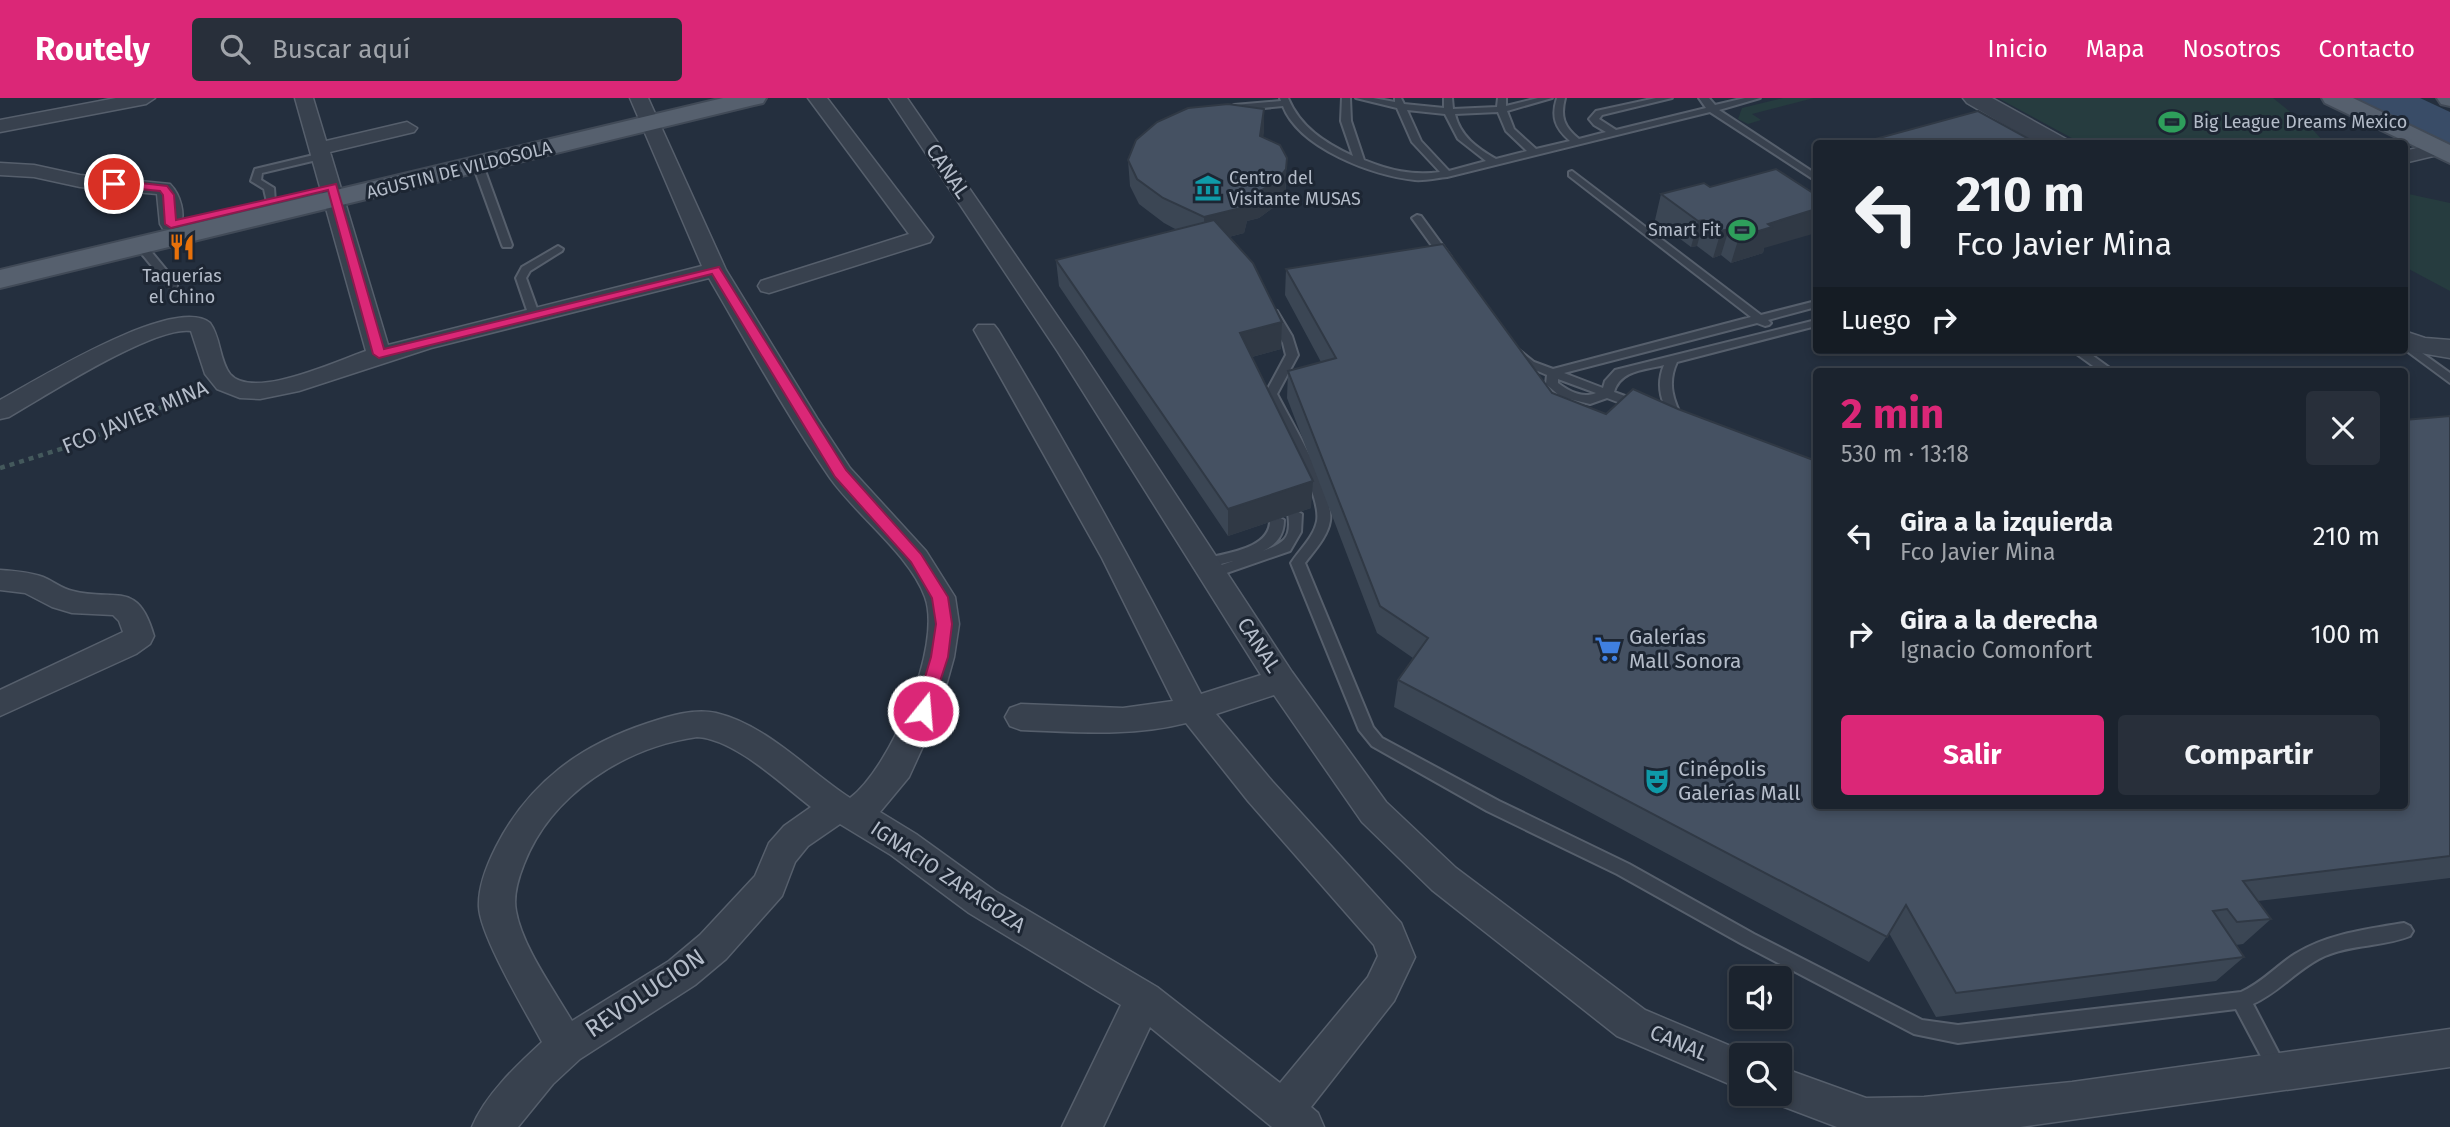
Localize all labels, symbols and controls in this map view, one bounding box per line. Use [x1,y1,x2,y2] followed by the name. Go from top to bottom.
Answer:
[192,18,682,81] search box
[35,29,150,69] text: Routely
[216,30,254,68] icon: search
[272,34,410,65] text: Buscar aquí
[1988,35,2048,63] text: Inicio
[2086,35,2145,63] text: Mapa
[2183,35,2281,63] text: Nosotros
[2319,35,2415,63] text: Contacto
[2157,107,2187,137] sports icon: Big League Dreams Mexico
[2193,111,2407,133] place label: Big League Dreams Mexico
[364,136,555,204] street label: AGUSTIN DE VILDOSOLA
[920,139,976,204] street label: CANAL
[84,154,144,214] pin
[95,165,133,203] icon: arrive
[1956,165,2085,224] text: 210 m
[1229,167,1361,210] place label: Centro del Visitante MUSAS
[1841,168,1932,259] icon: left
[1193,173,1223,203] museum icon: Centro del Visitante MUSAS
[1727,215,1757,245] sports icon: Smart Fit
[1648,219,1721,241] place label: Smart Fit
[1956,225,2172,263] text: Fco Javier Mina
[167,232,197,262] restaurant icon: Taquerías el Chino
[142,265,222,308] place label: Taquerías el Chino
[1925,301,1963,339] icon: right
[1841,305,1911,336] text: Luego
[58,375,212,459] street label: FCO JAVIER MINA
[1841,389,1944,439] text: 2 min
[2306,391,2380,465] button: close
[1841,440,1969,468] text: 530 m · 13:18
[1900,507,2113,538] text: Gira a la izquierda
[1841,517,1879,555] icon: left
[2313,521,2380,552] text: 210 m
[1900,538,2055,566] text: Fco Javier Mina
[1900,605,2098,636] text: Gira a la derecha
[1232,612,1287,678] street label: CANAL
[1841,615,1879,653] icon: right
[2311,619,2380,650] text: 100 m
[1629,624,1742,674] place label: Galerías Mall Sonora
[1593,634,1623,664] supermarket icon: Galerías Mall Sonora
[1900,636,2092,664] text: Ignacio Comonfort
[886,674,960,748] position arrow
[1841,715,2104,795] button: Salir
[2118,715,2380,795] button: Compartir
[1678,756,1800,806] place label: Cinépolis Galerías Mall
[1642,766,1672,796] theatre icon: Cinépolis Galerías Mall
[866,815,1030,939] street label: IGNACIO ZARAGOZA
[580,943,710,1043] street label: REVOLUCION
[1729,966,1792,1106] map controls
[1729,966,1792,1029] button: sound
[1646,1019,1712,1067] street label: CANAL
[1729,1043,1792,1106] button: search

